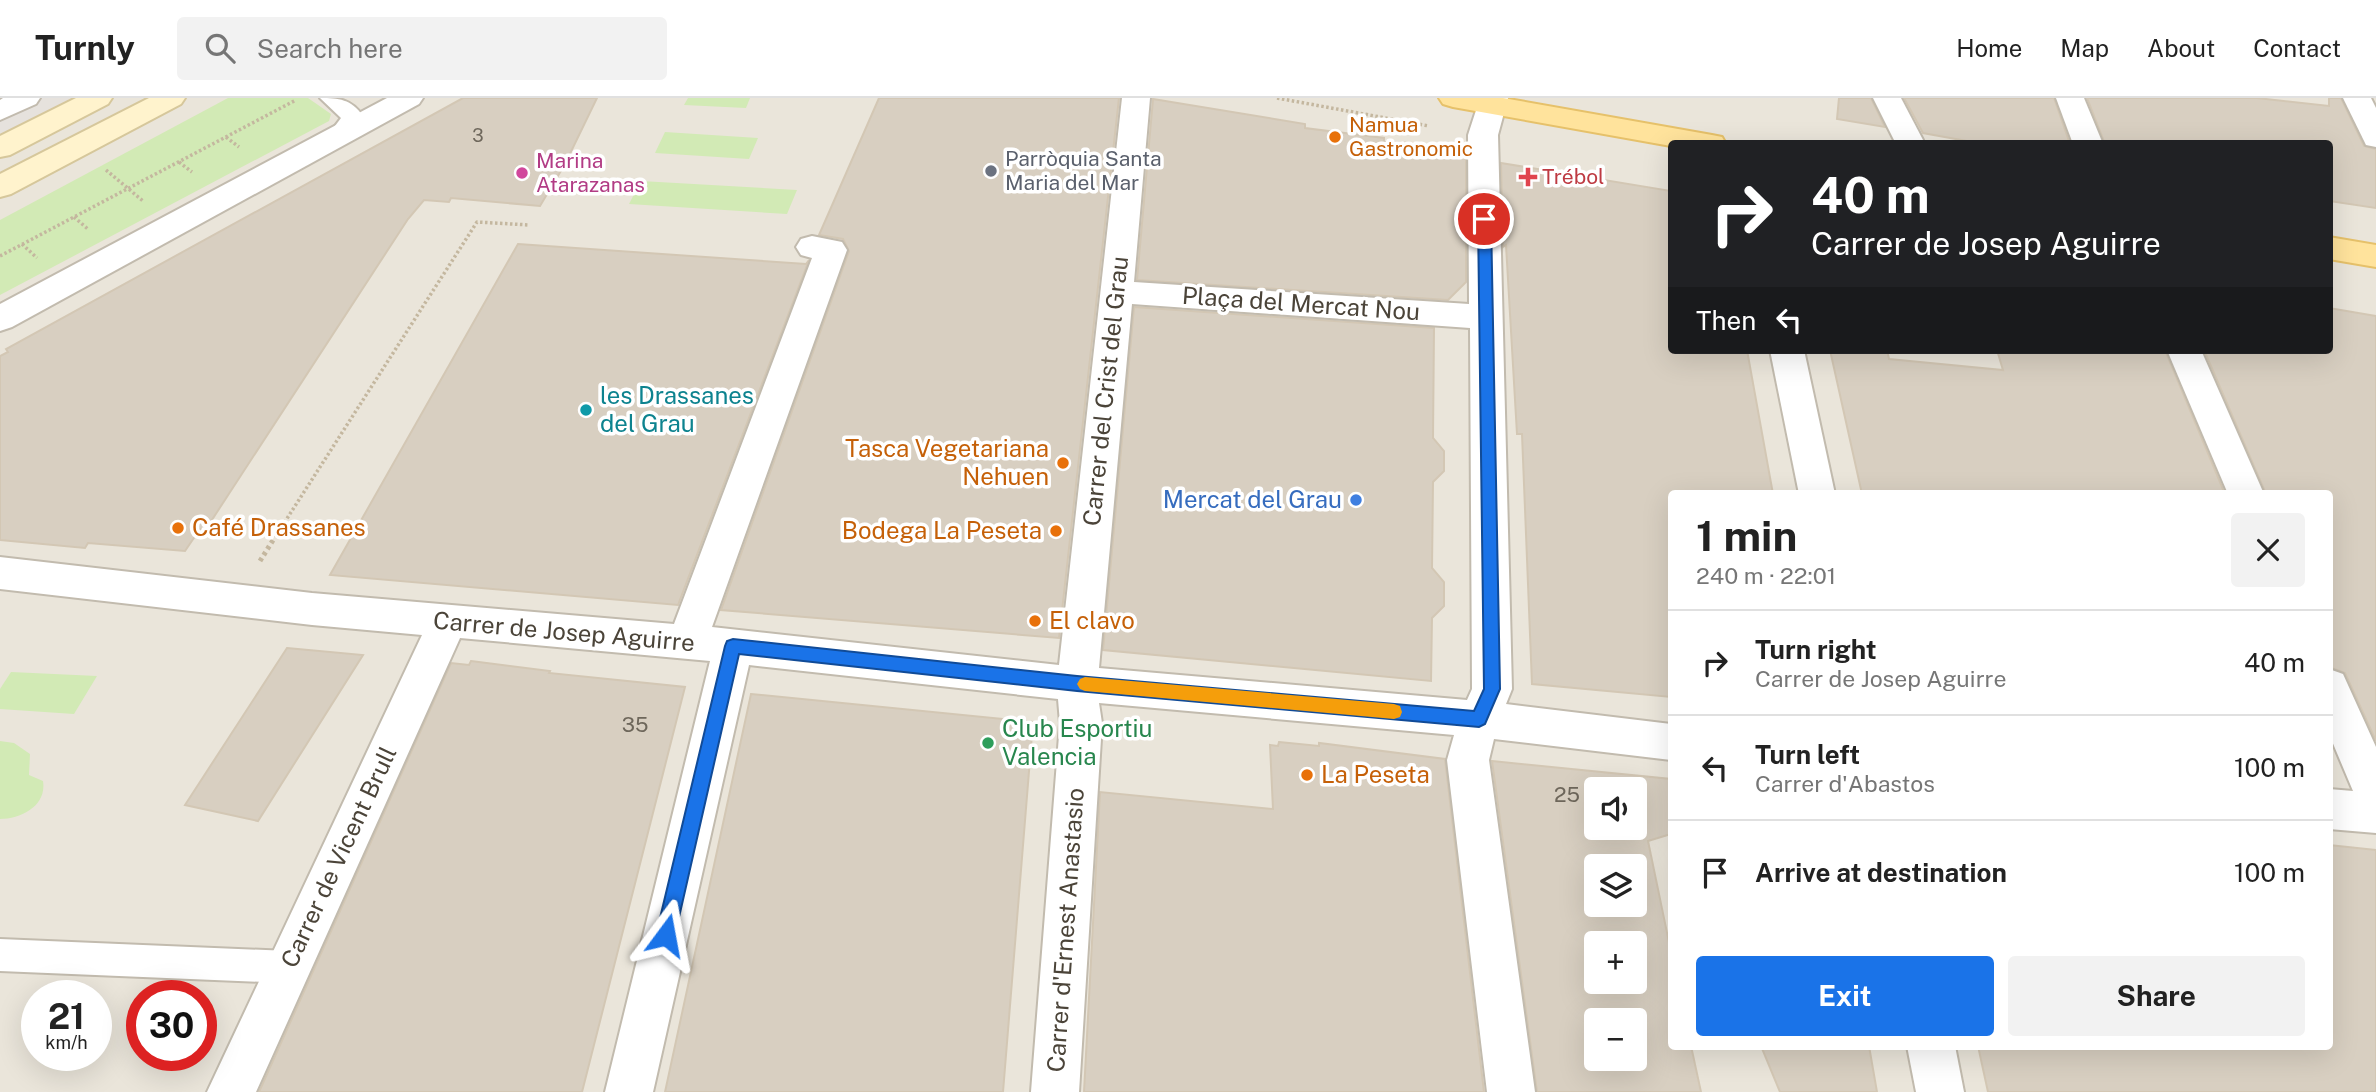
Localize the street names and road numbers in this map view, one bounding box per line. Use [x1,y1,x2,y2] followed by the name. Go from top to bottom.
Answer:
[1077,255,1133,527] street label: Carrer del Crist del Grau
[1181,281,1421,325] street label: Plaça del Mercat Nou
[432,606,696,656] street label: Carrer de Josep Aguirre
[275,742,402,972] street label: Carrer de Vicent Brull
[1041,787,1089,1073] street label: Carrer d'Ernest Anastasio

